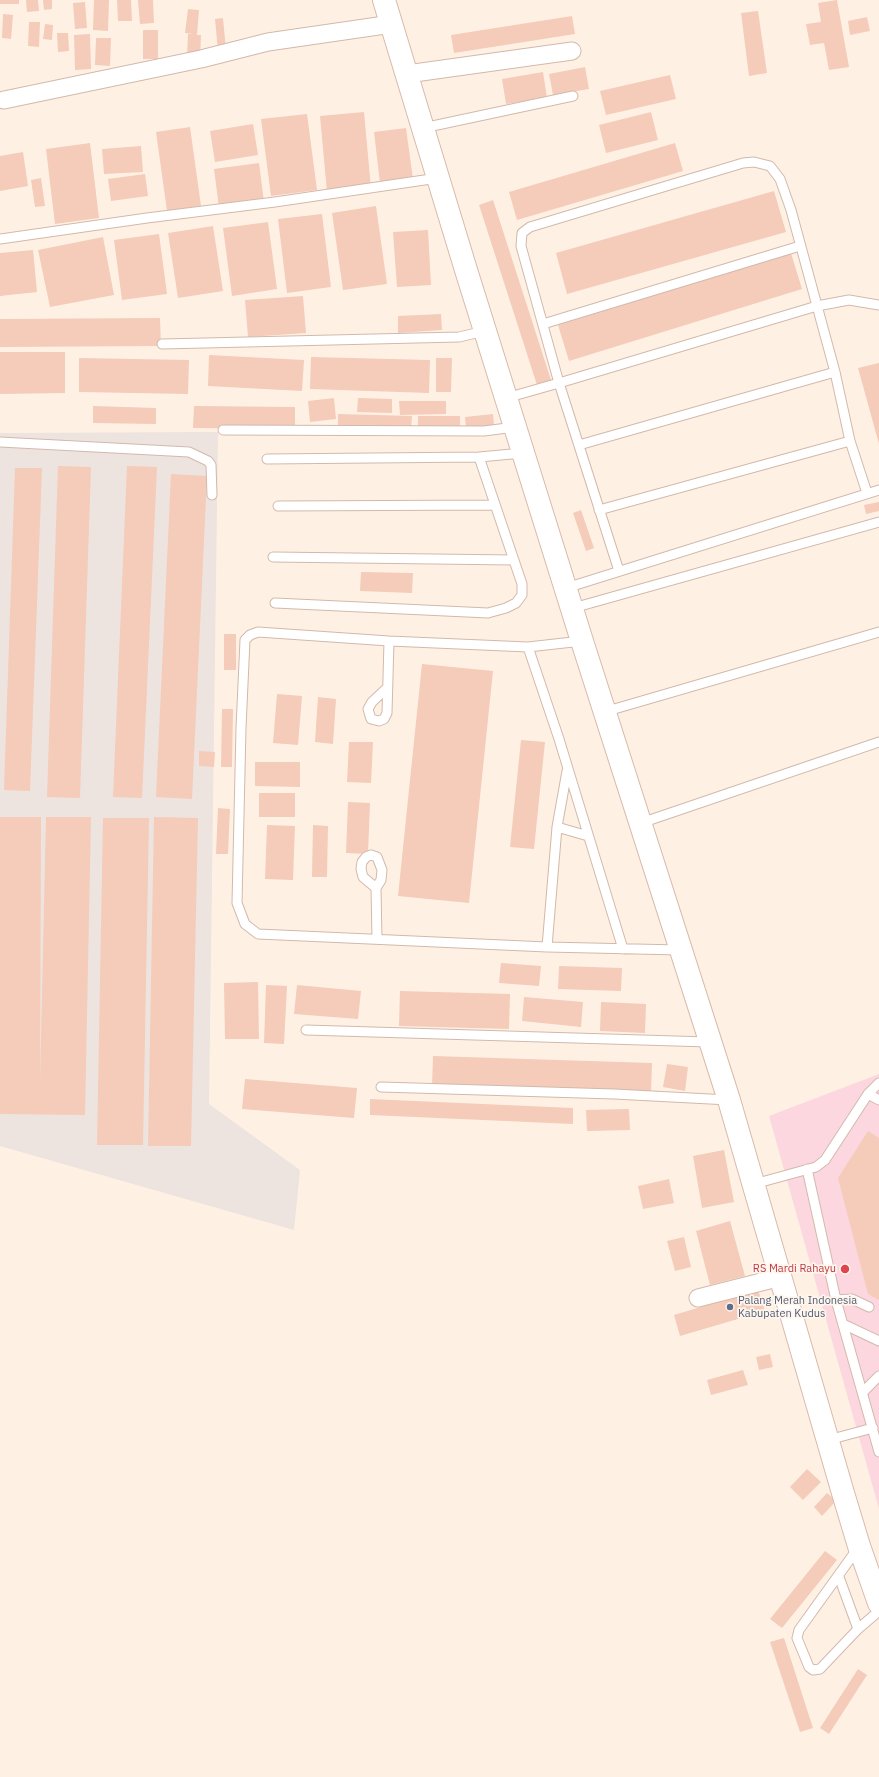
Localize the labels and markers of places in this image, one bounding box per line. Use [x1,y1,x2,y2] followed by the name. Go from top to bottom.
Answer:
[753,1262,836,1276] place label: RS Mardi Rahayu
[839,1263,851,1275] marker: RS Mardi Rahayu
[738,1294,857,1320] place label: Palang Merah Indonesia Kabupaten Kudus
[725,1302,735,1312] marker: Palang Merah Indonesia Kabupaten Kudus

